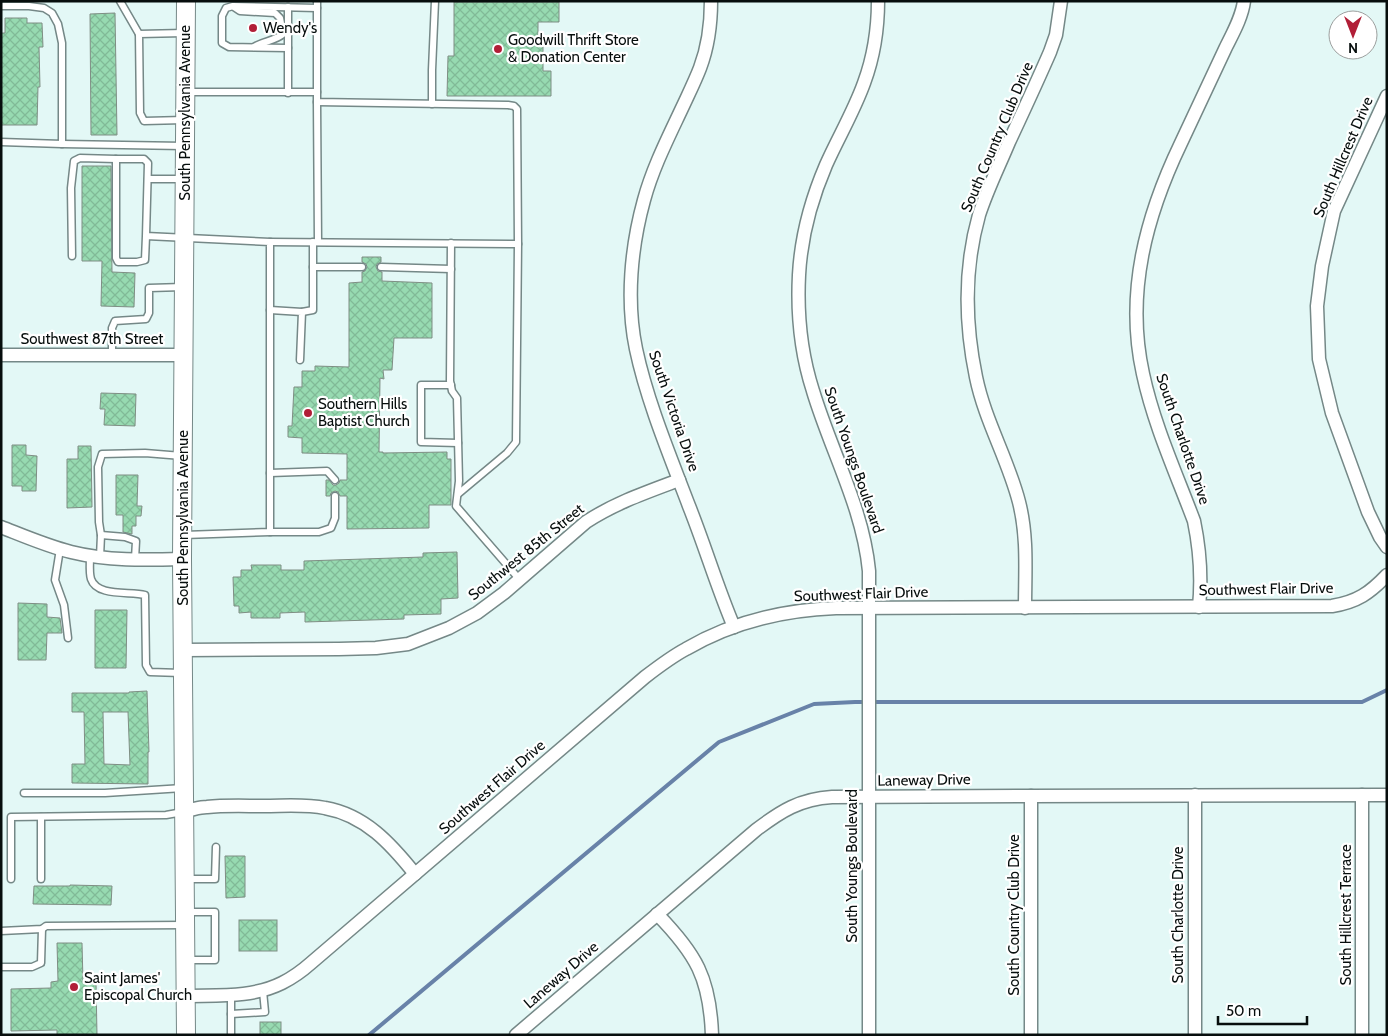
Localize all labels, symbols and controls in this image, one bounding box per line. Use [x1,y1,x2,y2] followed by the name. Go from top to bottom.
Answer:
[1328,10,1378,60] north arrow
[263,19,317,37] place label: Wendy's
[247,22,259,34] marker: Wendy's
[176,25,194,201] street label: South Pennsylvania Avenue
[508,31,639,66] place label: Goodwill Thrift Store & Donation Center
[1348,39,1358,57] text: N
[492,43,504,55] marker: Goodwill Thrift Store & Donation Center
[957,59,1037,215] street label: South Country Club Drive
[1309,94,1377,220] street label: South Hillcrest Drive
[21,330,163,348] street label: Southwest 87th Street
[645,348,703,474] street label: South Victoria Drive
[1152,371,1214,507] street label: South Charlotte Drive
[820,384,888,536] street label: South Youngs Boulevard
[318,395,410,430] place label: Southern Hills Baptist Church
[302,407,314,419] marker: Southern Hills Baptist Church
[174,430,192,606] street label: South Pennsylvania Avenue
[465,500,587,604] street label: Southwest 85th Street
[1199,579,1334,599] street label: Southwest Flair Drive
[793,583,929,605] street label: Southwest Flair Drive
[435,736,549,838] street label: Southwest Flair Drive
[877,770,971,790] street label: Laneway Drive
[843,789,861,943] street label: South Youngs Boulevard
[1005,834,1023,996] street label: South Country Club Drive
[1337,844,1355,986] street label: South Hillcrest Terrace
[1169,846,1187,984] street label: South Charlotte Drive
[520,937,602,1012] street label: Laneway Drive
[84,969,192,1004] place label: Saint James' Episcopal Church
[68,981,80,993] marker: Saint James' Episcopal Church
[1218,994,1307,1026] scale bar
[1226,1002,1261,1020] text: 50 m

